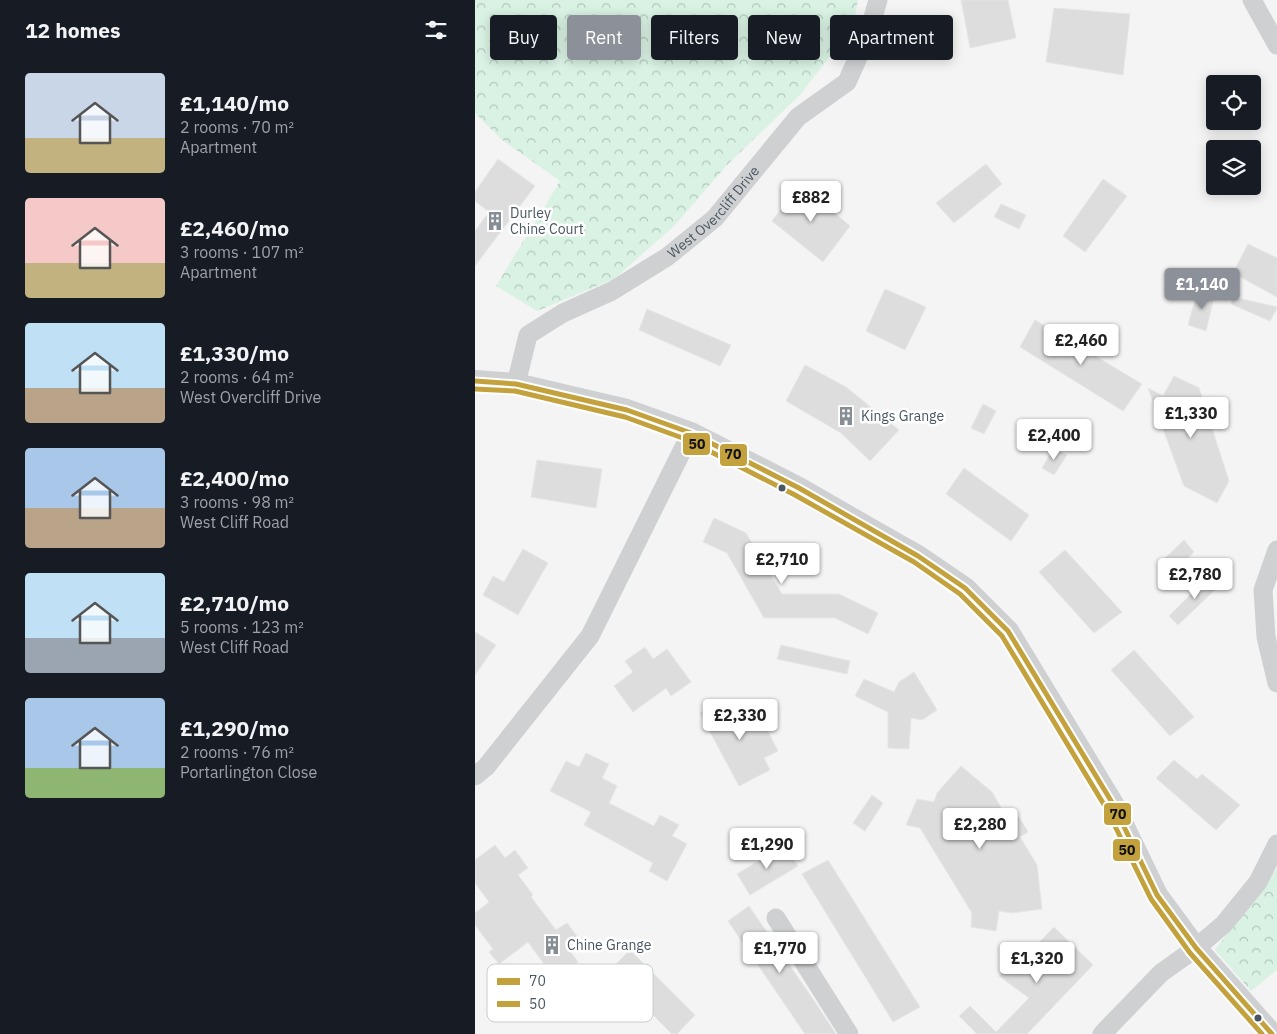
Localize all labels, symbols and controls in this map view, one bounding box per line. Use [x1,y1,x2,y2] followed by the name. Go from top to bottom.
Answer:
[490,15,557,60] chip: Buy
[567,15,641,60] chip: Rent
[651,15,738,60] chip: Filters
[748,15,820,60] chip: New
[830,15,953,60] chip: Apartment
[25,16,121,44] text: 12 homes
[422,16,450,44] icon: filters
[1206,75,1261,195] map controls
[1206,75,1261,130] button: locate
[180,89,289,117] text: £1,140/mo
[65,93,125,153] icon: home
[180,117,294,137] text: 2 rooms · 70 m²
[180,137,257,157] text: Apartment
[1206,140,1261,195] button: layers
[664,162,763,262] street label: West Overcliff Drive
[781,180,841,223] pin: £882
[792,187,830,207] text: £882
[510,204,584,238] place label: Durley Chine Court
[484,210,506,232] building icon: Durley Chine Court
[180,214,289,242] text: £2,460/mo
[65,218,125,278] icon: home
[180,242,304,262] text: 3 rooms · 107 m²
[180,262,257,282] text: Apartment
[1161,268,1243,310] pin: £1,140
[1176,274,1228,294] text: £1,140
[1040,324,1122,366] pin: £2,460
[1055,330,1107,350] text: £2,460
[180,339,289,367] text: £1,330/mo
[65,343,125,403] icon: home
[180,367,294,387] text: 2 rooms · 64 m²
[180,387,321,407] text: West Overcliff Drive
[1150,396,1232,439] pin: £1,330
[1165,403,1217,423] text: £1,330
[835,405,857,427] building icon: Kings Grange
[861,407,944,425] place label: Kings Grange
[1013,418,1095,461] pin: £2,400
[1028,425,1080,445] text: £2,400
[682,432,711,456] line badge: 50
[689,435,705,453] text: 50
[719,443,748,467] line badge: 70
[725,445,741,463] text: 70
[180,464,289,492] text: £2,400/mo
[65,468,125,528] icon: home
[777,483,787,493] unlabelled marker
[180,492,294,512] text: 3 rooms · 98 m²
[180,512,289,532] text: West Cliff Road
[741,542,823,585] pin: £2,710
[756,549,808,569] text: £2,710
[1154,558,1236,600] pin: £2,780
[1169,564,1221,584] text: £2,780
[180,589,289,617] text: £2,710/mo
[65,593,125,653] icon: home
[180,617,304,637] text: 5 rooms · 123 m²
[180,637,289,657] text: West Cliff Road
[699,698,781,741] pin: £2,330
[714,705,766,725] text: £2,330
[180,714,289,742] text: £1,290/mo
[65,718,125,778] icon: home
[180,742,294,762] text: 2 rooms · 76 m²
[180,762,317,782] text: Portarlington Close
[1103,802,1132,826] line badge: 70
[1110,805,1126,823] text: 70
[939,808,1021,850] pin: £2,280
[954,814,1006,834] text: £2,280
[726,828,808,870] pin: £1,290
[741,834,793,854] text: £1,290
[1112,838,1141,862] line badge: 50
[1119,841,1135,859] text: 50
[739,932,821,974] pin: £1,770
[541,934,563,956] building icon: Chine Grange
[567,936,652,954] place label: Chine Grange
[754,938,806,958] text: £1,770
[996,942,1078,984] pin: £1,320
[1011,948,1063,968] text: £1,320
[487,964,653,1022] legend
[529,972,546,990] text: 70
[529,995,546,1013] text: 50
[1253,1013,1263,1023] unlabelled marker

